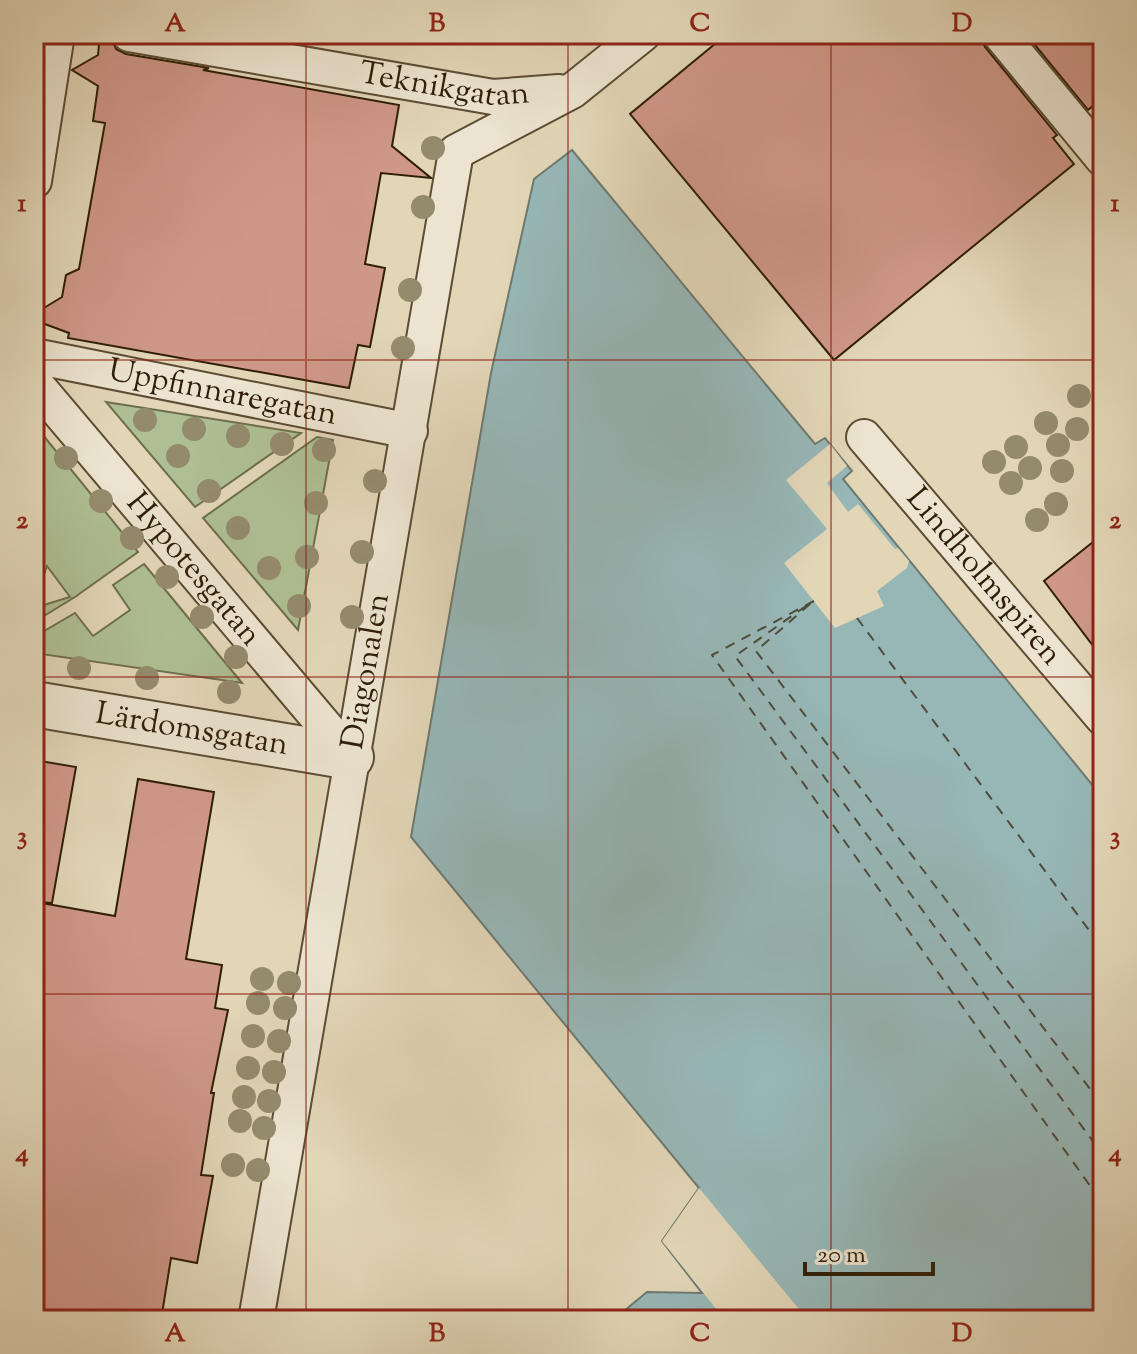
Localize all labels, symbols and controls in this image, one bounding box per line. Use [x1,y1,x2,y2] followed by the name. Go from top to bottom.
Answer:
[164,6,186,43] text: A
[429,6,446,43] text: B
[690,6,710,43] text: C
[952,6,972,43] text: D
[356,51,531,120] street label: Teknikgatan
[18,186,27,223] text: 1
[1111,186,1120,223] text: 1
[104,348,341,439] street label: Uppfinnaregatan
[894,478,1073,676] street label: Lindholmspiren
[114,483,272,657] street label: Hypotesgatan
[16,503,29,540] text: 2
[1109,503,1122,540] text: 2
[331,590,403,753] street label: Diagonalen
[92,692,292,769] street label: Lärdomsgatan
[17,819,27,856] text: 3
[1110,819,1120,856] text: 3
[14,1136,29,1173] text: 4
[1107,1136,1122,1173] text: 4
[805,1226,933,1276] scale bar
[817,1239,866,1273] text: 20 m
[164,1316,186,1353] text: A
[429,1316,446,1353] text: B
[690,1316,710,1353] text: C
[952,1316,972,1353] text: D

